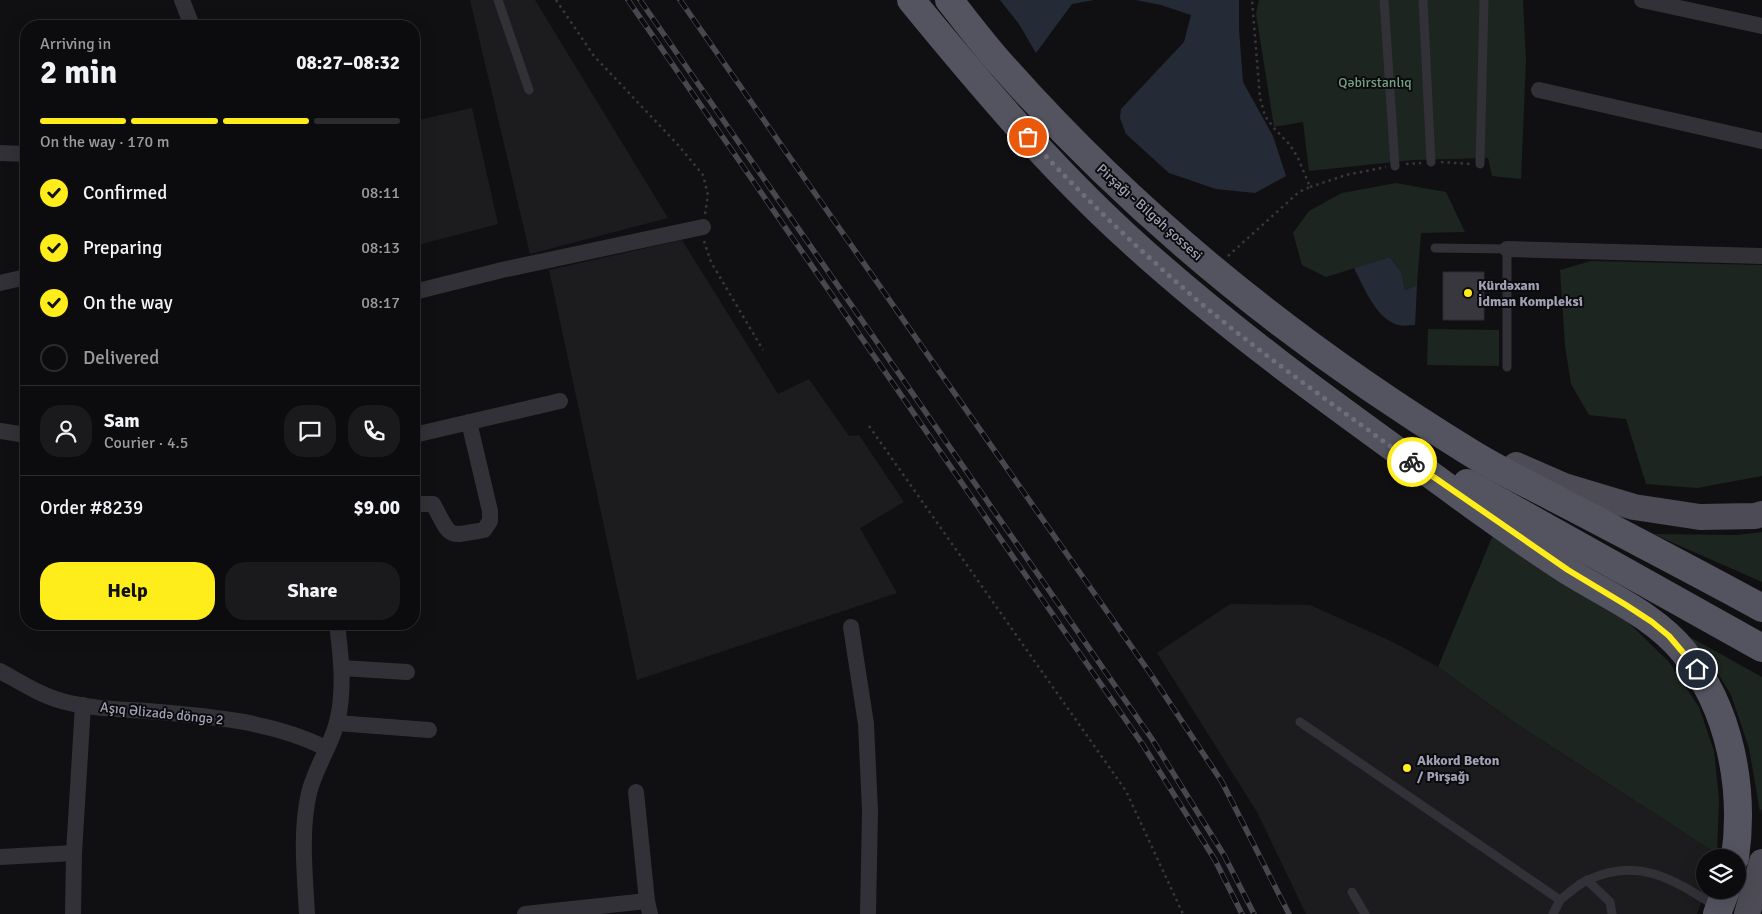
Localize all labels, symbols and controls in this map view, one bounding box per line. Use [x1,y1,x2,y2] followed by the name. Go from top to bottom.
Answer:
[40,34,111,54] text: Arriving in
[296,51,400,75] text: 08:27–08:32
[40,53,117,92] text: 2 min
[1338,74,1412,91] park label: Qəbirstanlıq
[1007,116,1049,158] pin
[1014,123,1042,151] icon: bag
[40,132,170,152] text: On the way · 170 m
[1093,160,1206,264] street label: Pirşağı - Bilgəh şossesi
[40,179,68,207] icon: check
[83,181,167,205] text: Confirmed
[361,183,400,203] text: 08:11
[40,234,68,262] icon: check
[83,236,162,260] text: Preparing
[361,238,400,258] text: 08:13
[1478,277,1583,310] place label: Kürdəxanı İdman Kompleksi
[1462,287,1474,299] marker: Kürdəxanı İdman Kompleksi
[40,289,68,317] icon: check
[83,291,173,315] text: On the way
[361,293,400,313] text: 08:17
[83,346,159,370] text: Delivered
[40,405,92,457] button: person
[284,405,336,457] button: chat
[348,405,400,457] button: phone
[104,409,140,433] text: Sam
[104,433,188,453] text: Courier · 4.5
[1387,437,1437,487] courier
[1398,448,1426,476] icon: bike
[40,496,143,520] text: Order #8239
[354,496,400,520] text: $9.00
[40,562,215,620] button: Help
[225,562,400,620] button: Share
[1676,648,1718,690] pin
[1683,655,1711,683] icon: home
[99,699,224,728] street label: Aşıq Əlizadə döngə 2
[1417,752,1500,785] place label: Akkord Beton / Pirşağı
[1401,762,1413,774] marker: Akkord Beton / Pirşağı
[1696,849,1746,899] map controls
[1696,849,1746,899] button: layers

